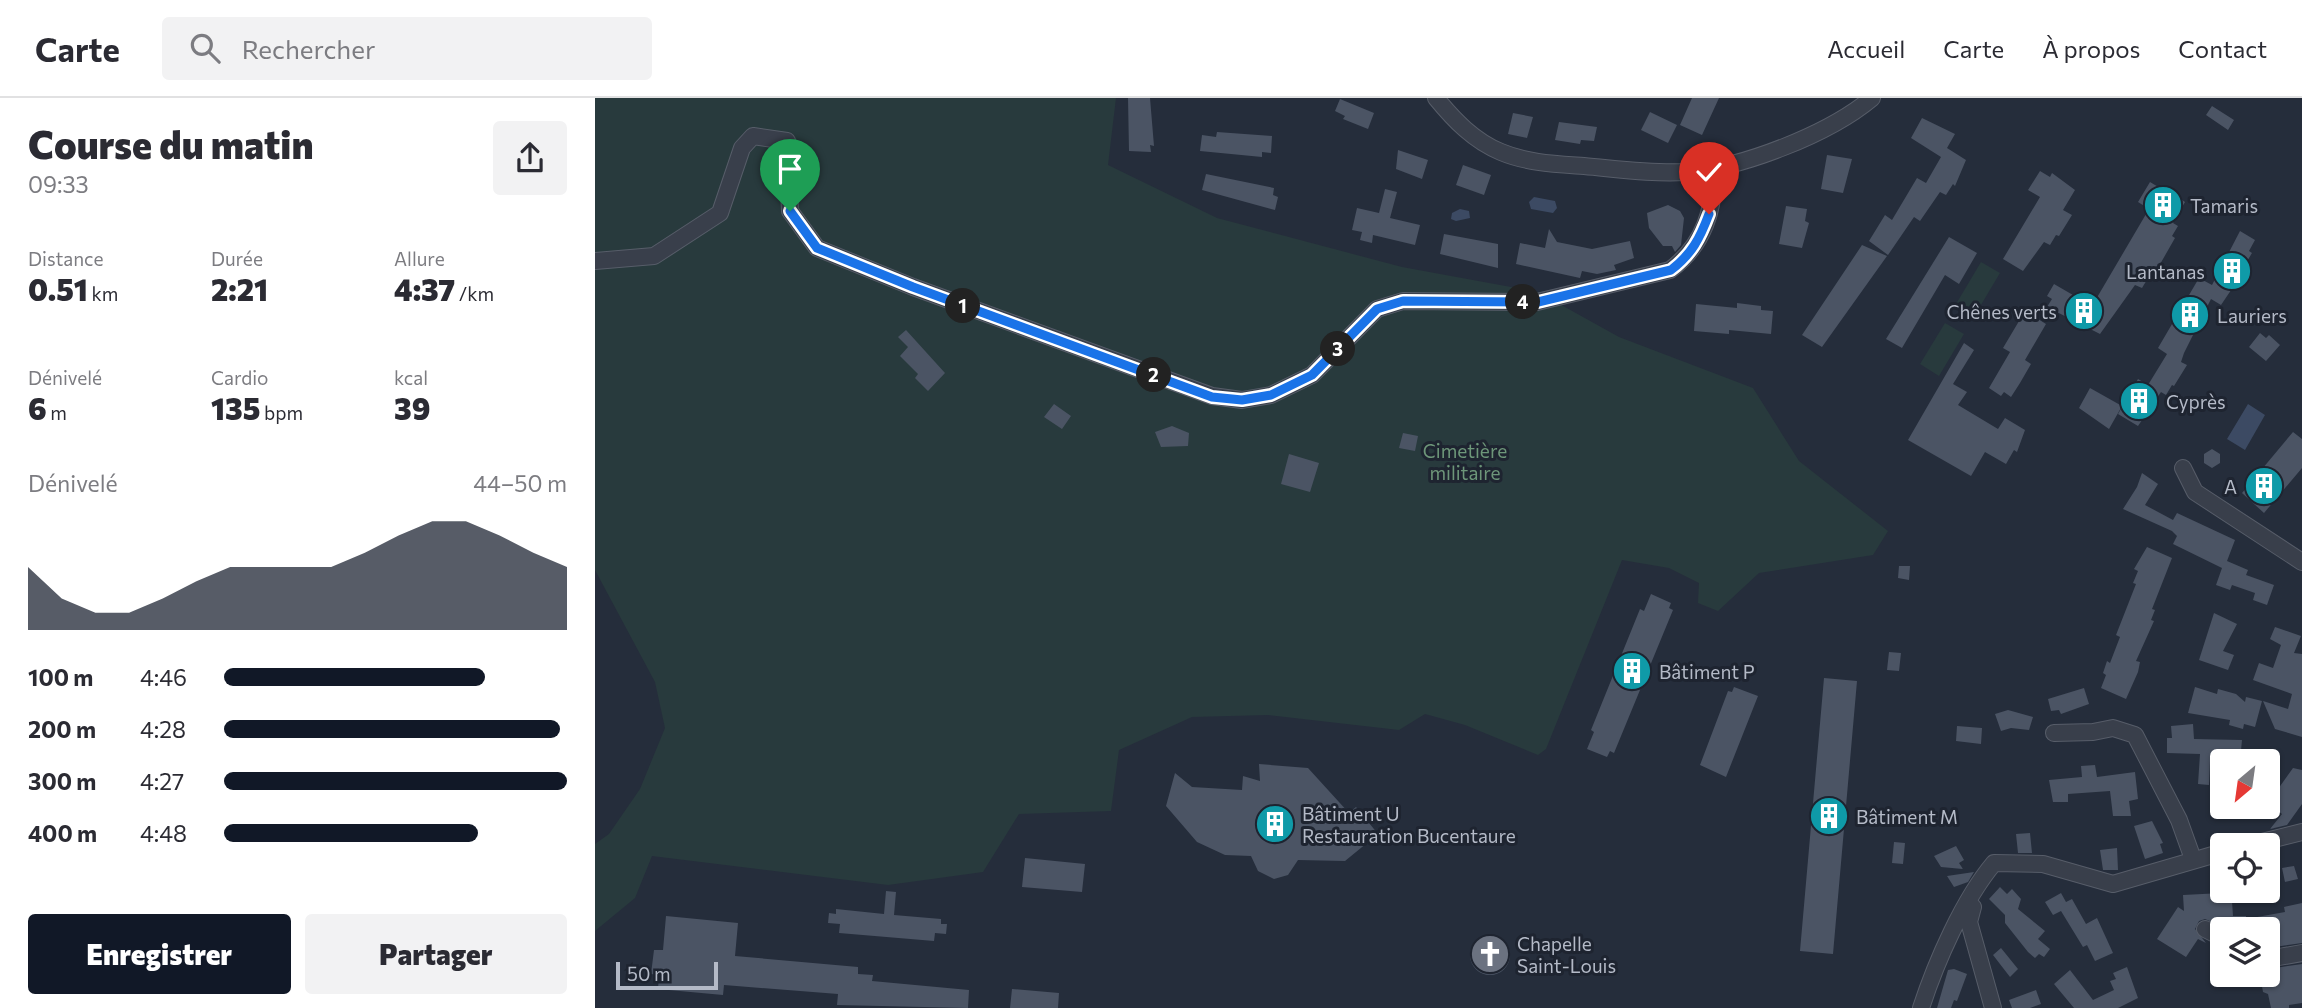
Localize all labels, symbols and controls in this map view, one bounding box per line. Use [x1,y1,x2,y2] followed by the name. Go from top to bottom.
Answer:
[162,17,652,80] search box
[35,28,120,69] text: Carte
[186,29,224,67] icon: search
[242,33,375,64] text: Rechercher
[1827,34,1905,63] text: Accueil
[1943,34,2004,63] text: Carte
[2042,34,2140,63] text: À propos
[2178,34,2267,63] text: Contact
[28,120,313,167] text: Course du matin
[493,121,567,195] button: share
[760,139,820,211] pin
[1679,142,1739,214] pin
[771,150,809,188] icon: arrive
[1690,153,1728,191] icon: check
[28,170,89,198] text: 09:33
[2142,184,2184,226] building icon: Tamaris
[2190,194,2258,217] place label: Tamaris
[28,247,104,270] text: Distance
[211,247,263,270] text: Durée
[394,247,445,270] text: Allure
[2211,250,2253,292] building icon: Lantanas
[2126,260,2205,283] place label: Lantanas
[28,270,88,307] text: 0.51
[211,270,268,307] text: 2:21
[394,270,455,307] text: 4:37
[88,282,118,305] text: km
[455,282,494,305] text: /km
[1506,284,1541,320] pin: 4
[945,288,981,324] pin: 1
[1517,290,1528,313] text: 4
[2063,290,2105,332] building icon: Chênes verts
[958,294,967,317] text: 1
[2169,294,2211,336] building icon: Lauriers
[1946,300,2057,323] place label: Chênes verts
[2217,304,2287,327] place label: Lauriers
[1321,331,1355,366] pin: 3
[1332,337,1343,360] text: 3
[1137,358,1171,392] pin: 2
[1148,363,1159,386] text: 2
[28,366,102,389] text: Dénivelé
[211,366,268,389] text: Cardio
[394,366,428,389] text: kcal
[2118,380,2160,422] building icon: Cyprès
[28,389,47,426] text: 6
[211,389,260,426] text: 135
[394,389,430,426] text: 39
[2166,390,2226,413] place label: Cyprès
[47,401,67,424] text: m
[260,401,303,424] text: bpm
[1423,439,1507,484] park label: Cimetière militaire
[2243,465,2285,507] building icon: A
[28,469,118,497] text: Dénivelé
[473,469,567,497] text: 44–50 m
[2224,475,2237,498] place label: A
[1611,650,1653,692] building icon: Bâtiment P
[1659,660,1755,683] place label: Bâtiment P
[28,663,93,691] text: 100 m
[140,663,187,691] text: 4:46
[28,715,96,743] text: 200 m
[140,715,186,743] text: 4:28
[2210,749,2280,819] north arrow
[2210,749,2280,987] map controls
[28,767,96,795] text: 300 m
[140,767,184,795] text: 4:27
[1808,795,1850,837] building icon: Bâtiment M
[1302,802,1516,847] place label: Bâtiment U Restauration Bucentaure
[1254,803,1296,845] building icon: Bâtiment U Restauration Bucentaure
[1856,805,1958,828] place label: Bâtiment M
[28,819,97,847] text: 400 m
[140,819,187,847] text: 4:48
[2210,833,2280,903] button: locate
[28,914,291,994] button: Enregistrer
[305,914,567,994] button: Partager
[2210,917,2280,987] button: layers
[1517,932,1616,977] place label: Chapelle Saint-Louis
[1469,933,1511,975] church icon: Chapelle Saint-Louis
[616,959,717,991] scale bar
[627,962,671,985] text: 50 m

